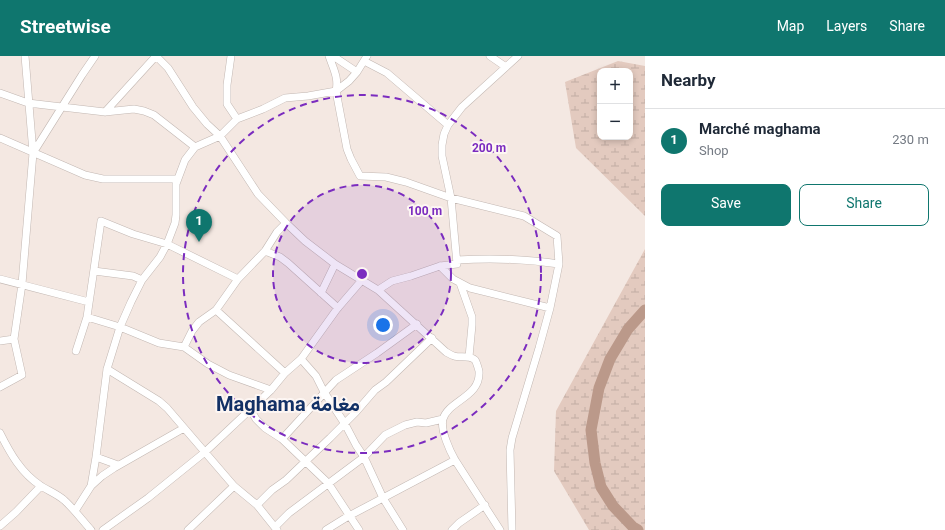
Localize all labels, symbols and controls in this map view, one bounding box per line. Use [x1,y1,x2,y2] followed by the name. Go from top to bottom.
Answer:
[20,14,111,43] text: Streetwise
[777,17,804,39] text: Map
[826,17,867,39] text: Layers
[889,17,925,39] text: Share
[597,68,633,140] map controls
[597,68,633,104] button: +
[661,69,716,95] text: Nearby
[597,104,633,140] button: −
[699,119,821,142] text: Marché maghama
[670,131,678,151] text: 1
[892,131,929,151] text: 230 m
[472,140,506,158] text: 200 m
[699,142,729,162] text: Shop
[661,184,791,226] button: Save
[799,184,929,226] button: Share
[408,203,442,221] text: 100 m
[186,209,212,242] pin: 1
[355,267,369,281] centre of rings
[373,315,393,335] your location
[216,390,360,422] district label: Maghama مغامة

